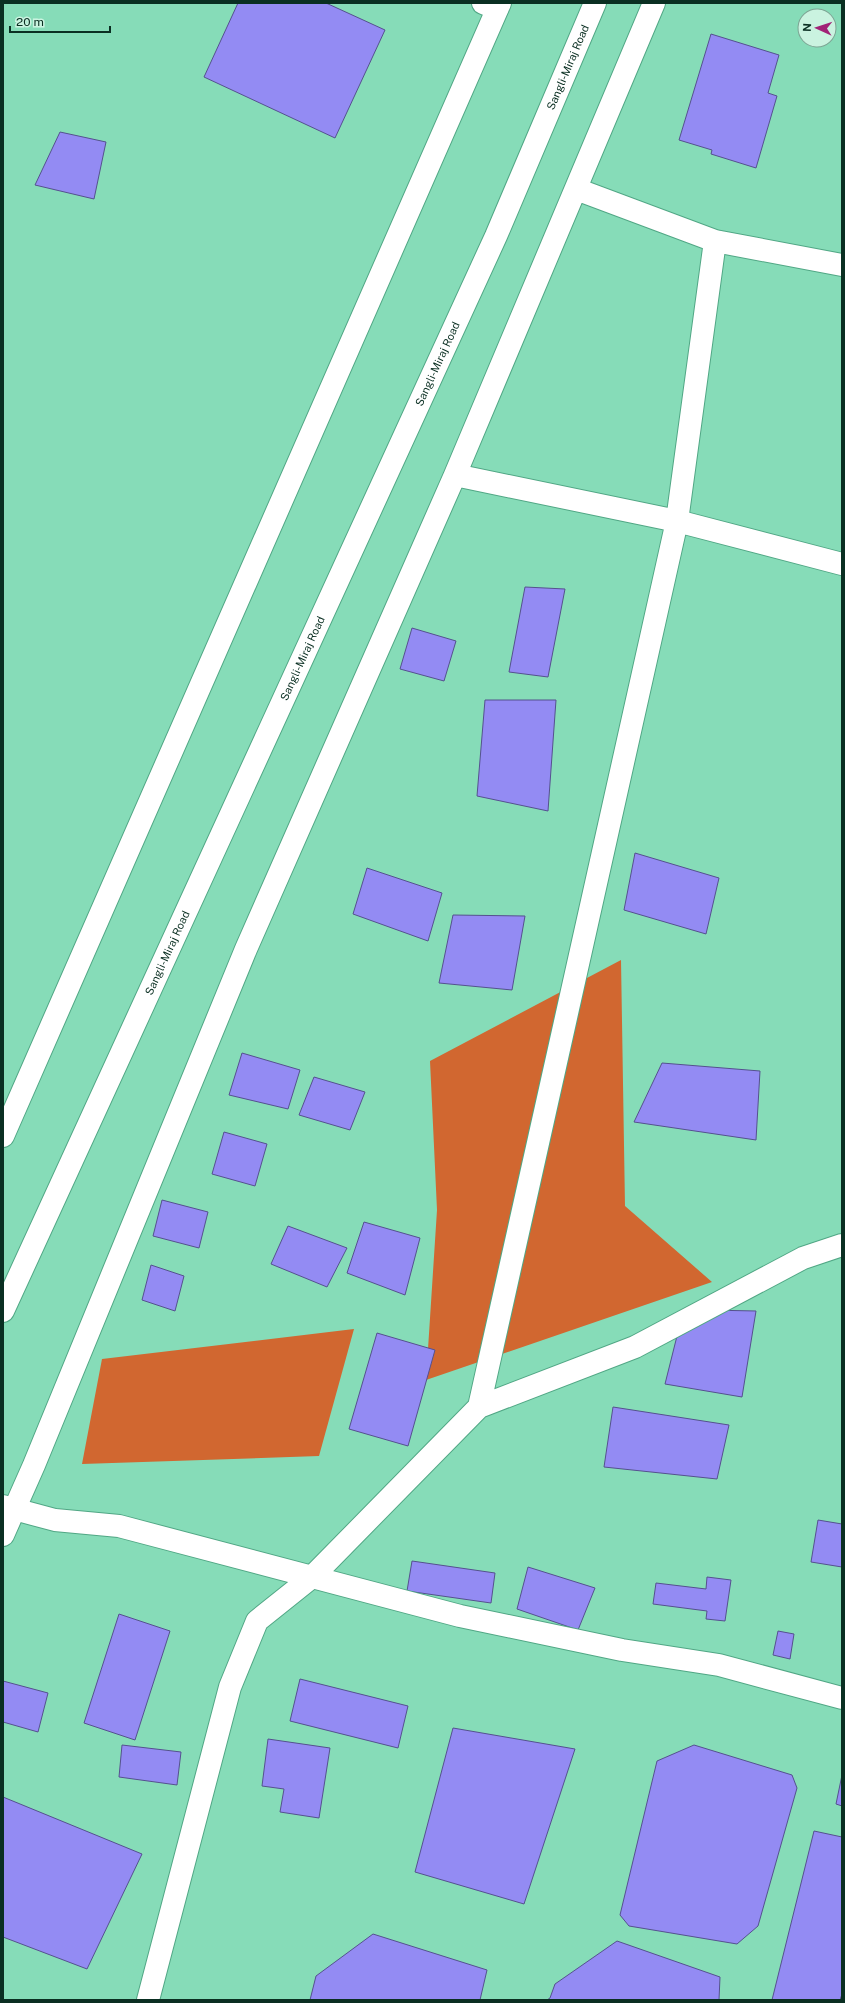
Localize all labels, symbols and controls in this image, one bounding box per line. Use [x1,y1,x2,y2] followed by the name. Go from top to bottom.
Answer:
[10,8,110,34] scale bar
[797,8,837,48] north arrow
[16,15,44,29] text: 20 m
[544,23,591,112] street label: Sangli-Miraj Road
[801,23,813,32] text: N
[413,320,462,408] street label: Sangli-Miraj Road
[278,614,327,702] street label: Sangli-Miraj Road
[143,909,192,997] street label: Sangli-Miraj Road

